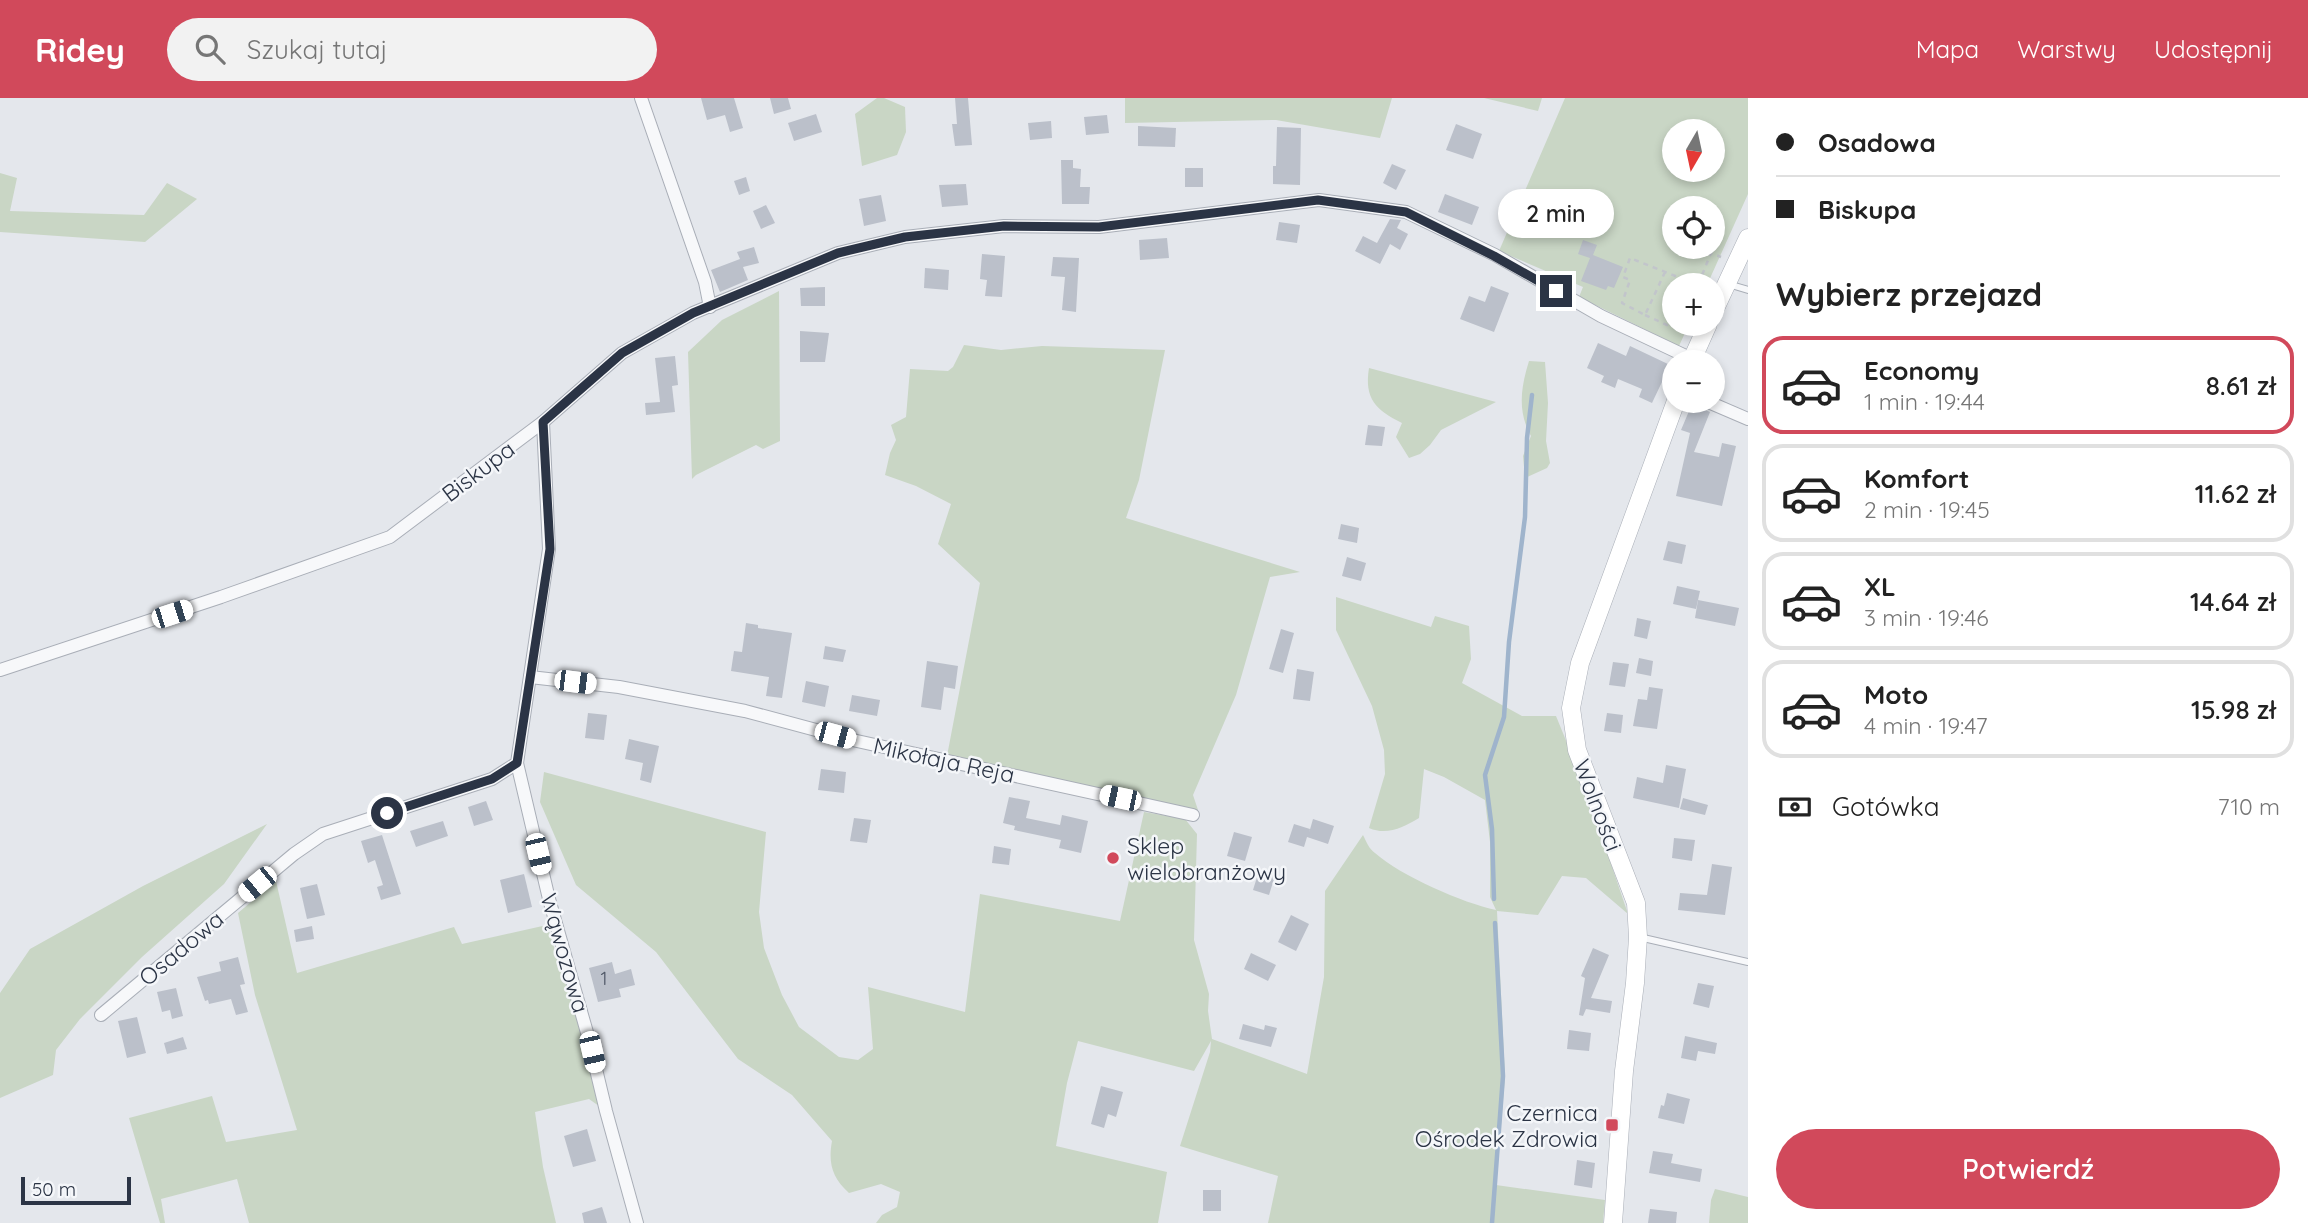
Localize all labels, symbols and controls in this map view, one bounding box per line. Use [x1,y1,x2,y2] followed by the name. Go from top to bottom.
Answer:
[167,18,657,81] search box
[35,29,125,70] text: Ridey
[191,30,229,68] icon: search
[247,33,388,66] text: Szukaj tutaj
[1916,34,1979,64] text: Mapa
[2017,34,2116,64] text: Warstwy
[2154,34,2273,64] text: Udostępnij
[1662,119,1726,182] north arrow
[1662,119,1725,413] map controls
[1818,126,1936,159] text: Osadowa
[1498,190,1614,238] callout: 2 min
[1818,193,1916,226] text: Biskupa
[1662,196,1725,259] button: locate
[1526,199,1586,228] text: 2 min
[1662,273,1725,336] button: +
[1776,274,2042,314] text: Wybierz przejazd
[1540,275,1572,307] route end
[1662,350,1725,413] button: −
[1780,354,1843,417] icon: car
[1864,354,1979,387] text: Economy
[2206,369,2276,402] text: 8.61 zł
[1864,387,1985,416] text: 1 min · 19:44
[436,434,520,508] street label: Biskupa
[1780,462,1843,525] icon: car
[1864,462,1969,495] text: Komfort
[2195,477,2276,510] text: 11.62 zł
[1864,495,1990,524] text: 2 min · 19:45
[1780,570,1843,633] icon: car
[1864,570,1896,603] text: XL
[2190,585,2276,618] text: 14.64 zł
[149,598,196,630] car
[1864,603,1989,632] text: 3 min · 19:46
[553,669,598,695] car
[1780,678,1843,741] icon: car
[1864,678,1928,711] text: Moto
[2191,693,2276,726] text: 15.98 zł
[1864,711,1988,740] text: 4 min · 19:47
[812,719,859,751] car
[871,731,1017,789] street label: Mikołaja Reja
[1567,755,1629,855] street label: Wolności
[1098,783,1143,813] car
[1776,788,1814,826] icon: cash
[1832,790,1939,823] text: Gotówka
[2218,792,2280,821] text: 710 m
[371,797,403,829] route start
[524,831,553,877] car
[1127,831,1286,886] place label: Sklep wielobranżowy
[1105,850,1121,866] marker: Sklep wielobranżowy
[235,863,280,905] car
[534,890,596,1016] street label: Wąwozowa
[133,904,229,992] street label: Osadowa
[600,966,608,990] house number: 1
[578,1029,607,1075] car
[1415,1098,1598,1153] place label: Czernica Ośrodek Zdrowia
[1604,1117,1620,1133] marker: Czernica Ośrodek Zdrowia
[1776,1129,2280,1209] button: Potwierdź
[21,1174,131,1206] scale bar
[32,1177,76,1201] text: 50 m

